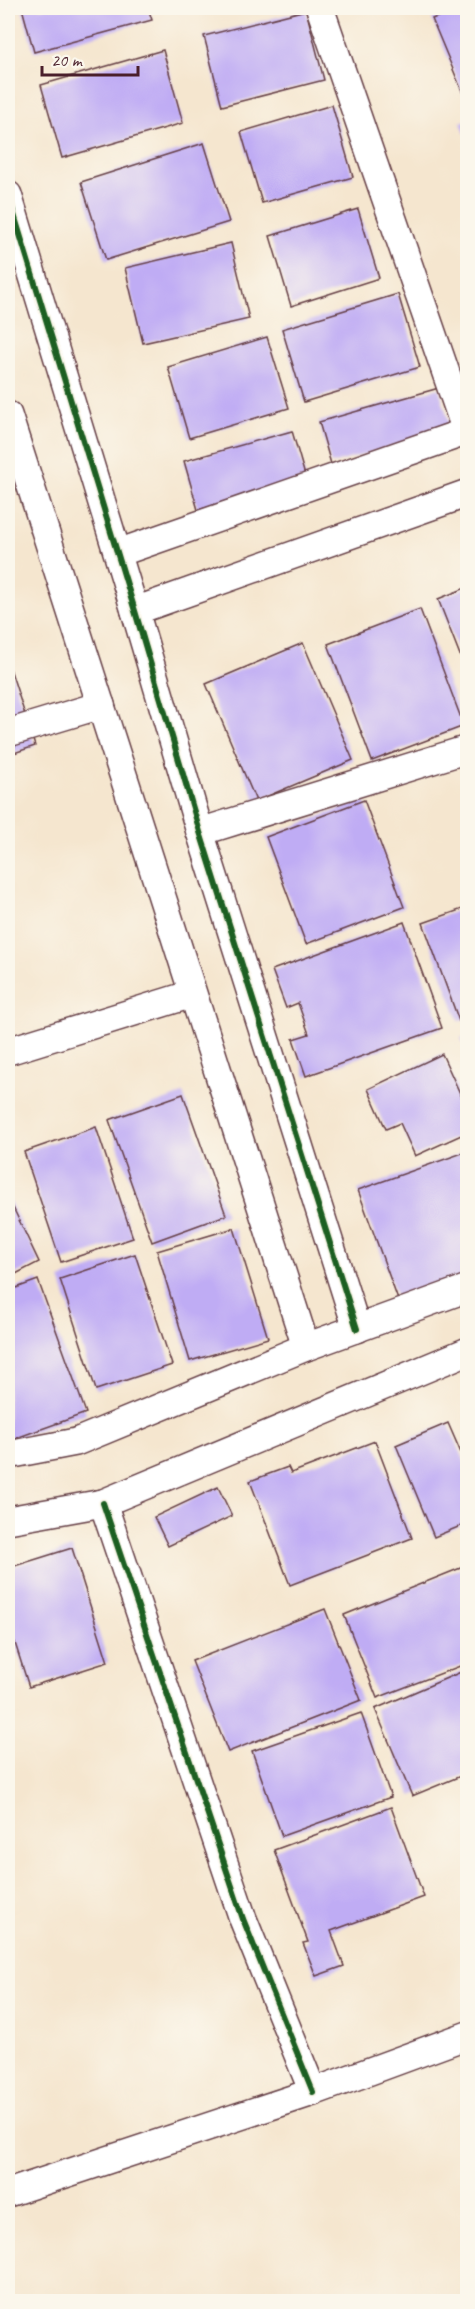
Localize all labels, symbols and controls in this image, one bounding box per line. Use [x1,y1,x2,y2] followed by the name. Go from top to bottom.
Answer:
[42,39,138,77] scale bar
[51,49,84,71] text: 20 m

